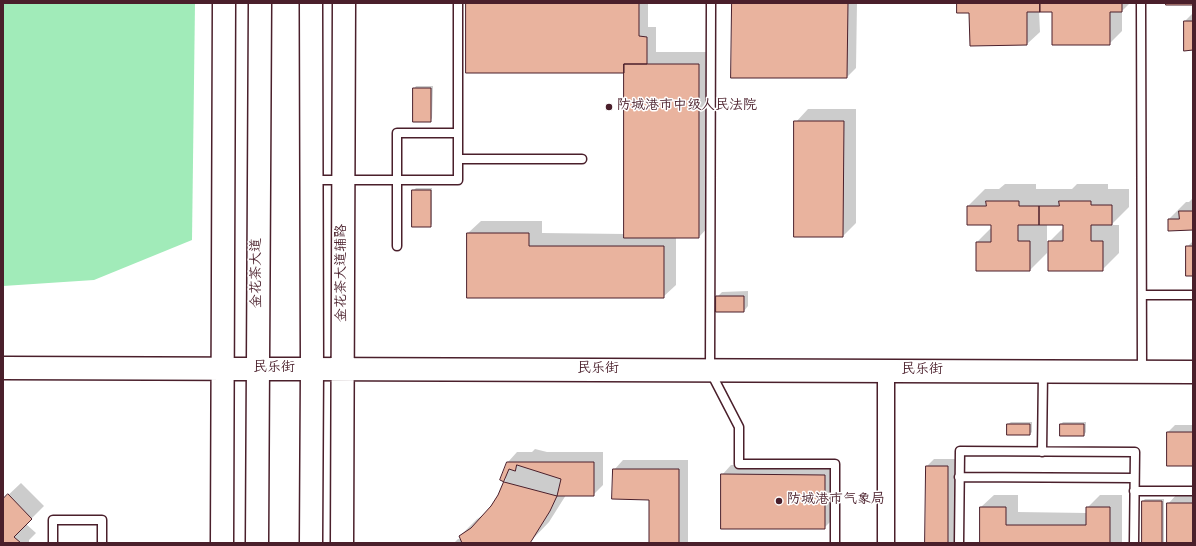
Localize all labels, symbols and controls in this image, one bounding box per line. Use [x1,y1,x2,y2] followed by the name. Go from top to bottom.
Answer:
[617,99,757,115] place label: 防城港市中级人民法院
[604,102,614,112] marker: 防城港市中级人民法院
[335,224,351,322] street label: 金花茶大道辅路
[250,238,266,308] street label: 金花茶大道
[253,361,295,377] street label: 民乐街
[577,362,619,378] street label: 民乐街
[901,363,943,379] street label: 民乐街
[787,493,885,509] place label: 防城港市气象局
[774,496,784,506] marker: 防城港市气象局

